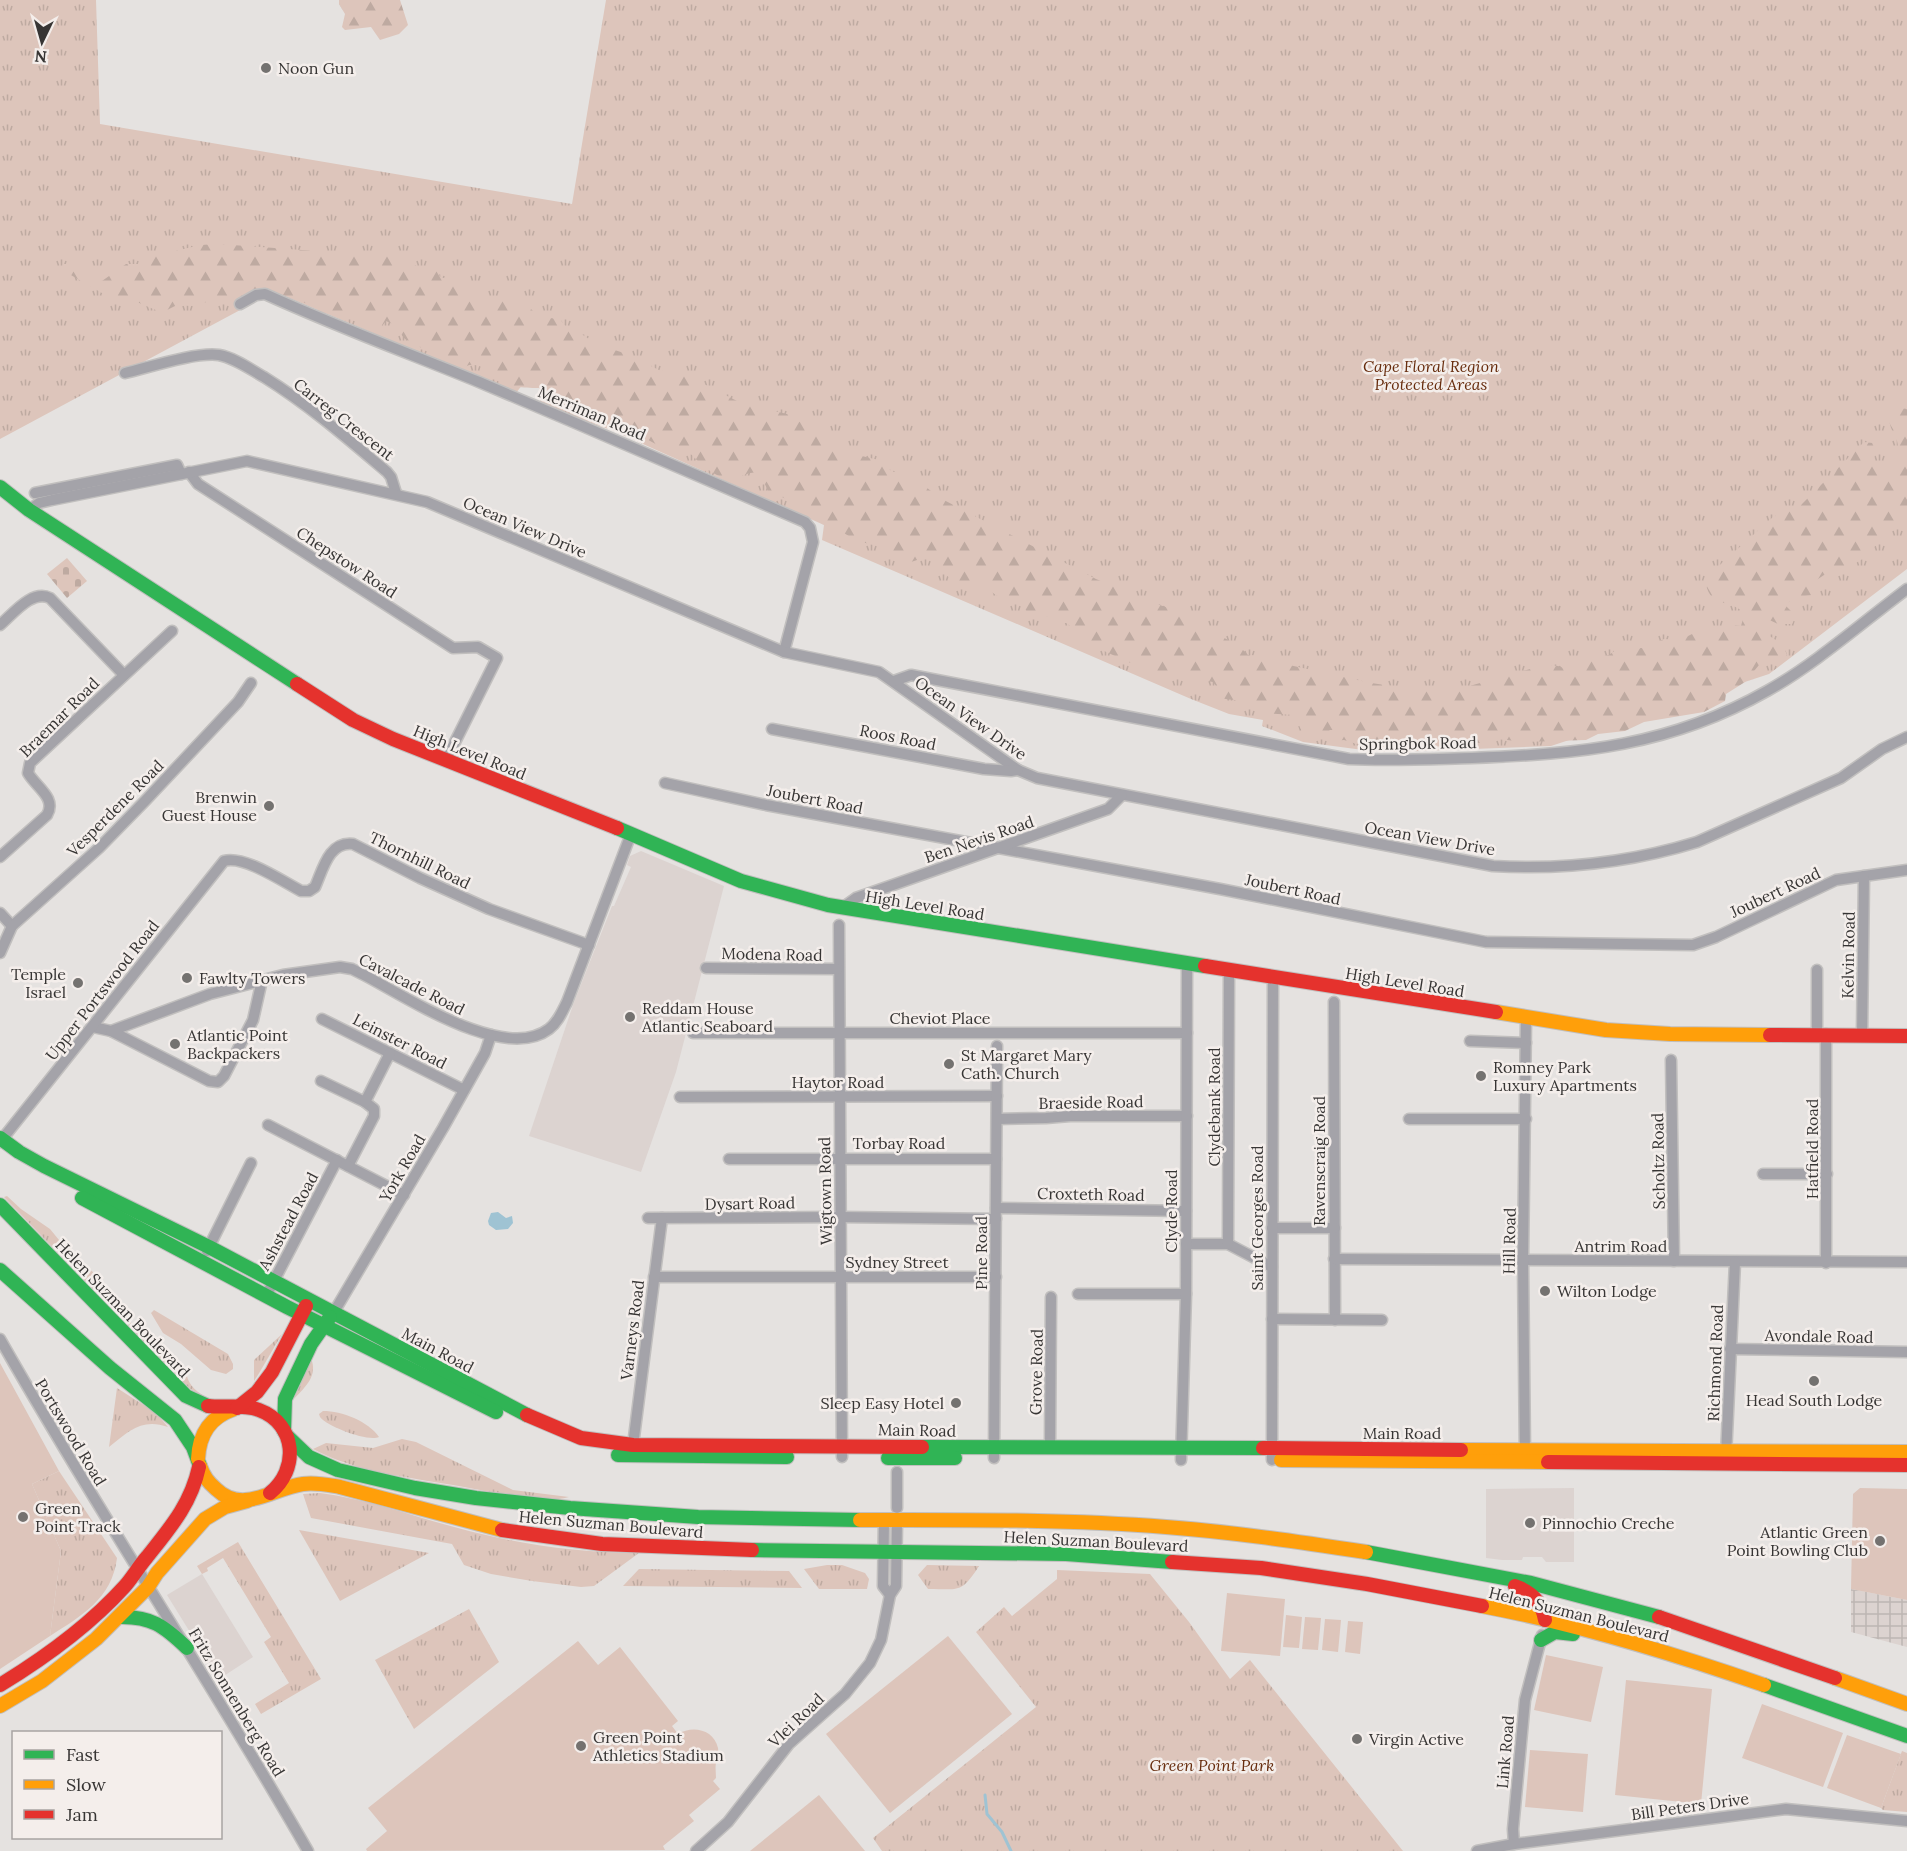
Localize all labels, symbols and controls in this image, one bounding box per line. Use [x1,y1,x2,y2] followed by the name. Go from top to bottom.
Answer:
[12,12,72,72] north arrow
[34,46,48,67] text: N
[278,58,354,78] place label: Noon Gun
[259,61,273,75] marker: Noon Gun
[1363,356,1499,394] park label: Cape Floral Region Protected Areas
[290,374,399,465] street label: Carreg Crescent
[535,381,649,445] street label: Merriman Road
[460,492,590,562] street label: Ocean View Drive
[293,522,401,602] street label: Chepstow Road
[911,672,1031,764] street label: Ocean View Drive
[15,673,103,761] street label: Braemar Road
[411,720,530,784] street label: High Level Road
[858,720,938,754] street label: Roos Road
[1359,732,1477,754] street label: Springbok Road
[62,755,168,861] street label: Vesperdene Road
[764,780,865,818] street label: Joubert Road
[162,787,257,825] place label: Brenwin Guest House
[262,799,276,813] marker: Brenwin Guest House
[922,811,1037,867] street label: Ben Nevis Road
[1363,817,1497,859] street label: Ocean View Drive
[366,827,474,893] street label: Thornhill Road
[1726,862,1824,922] street label: Joubert Road
[1242,869,1343,909] street label: Joubert Road
[864,886,986,924] street label: High Level Road
[1837,911,1859,999] street label: Kelvin Road
[41,915,163,1064] street label: Upper Portswood Road
[721,943,823,965] street label: Modena Road
[356,949,469,1019] street label: Cavalcade Road
[1344,963,1466,1001] street label: High Level Road
[11,964,66,1002] place label: Temple Israel
[199,968,305,988] place label: Fawlty Towers
[180,971,194,985] marker: Fawlty Towers
[71,976,85,990] marker: Temple Israel
[641,998,773,1036] place label: Reddam House Atlantic Seaboard
[889,1008,991,1028] street label: Cheviot Place
[350,1009,451,1073] street label: Leinster Road
[623,1010,637,1024] marker: Reddam House Atlantic Seaboard
[186,1025,289,1063] place label: Atlantic Point Backpackers
[168,1037,182,1051] marker: Atlantic Point Backpackers
[961,1045,1092,1083] place label: St Margaret Mary Cath. Church
[1204,1047,1224,1167] street label: Clydebank Road
[942,1057,956,1071] marker: St Margaret Mary Cath. Church
[1493,1057,1637,1095] place label: Romney Park Luxury Apartments
[1474,1069,1488,1083] marker: Romney Park Luxury Apartments
[792,1072,885,1092] street label: Haytor Road
[1038,1091,1144,1113] street label: Braeside Road
[1309,1095,1329,1226] street label: Ravenscraig Road
[1802,1098,1822,1199] street label: Hatfield Road
[1647,1112,1669,1209] street label: Scholtz Road
[374,1130,430,1206] street label: York Road
[853,1133,946,1153] street label: Torbay Road
[814,1136,836,1245] street label: Wigtown Road
[1247,1145,1267,1290] street label: Saint Georges Road
[253,1168,322,1274] street label: Ashstead Road
[1161,1169,1181,1253] street label: Clyde Road
[1037,1183,1145,1205] street label: Croxteth Road
[705,1192,796,1214] street label: Dysart Road
[1498,1207,1520,1275] street label: Hill Road
[971,1216,991,1290] street label: Pine Road
[51,1234,195,1382] street label: Helen Suzman Boulevard
[1574,1236,1668,1256] street label: Antrim Road
[845,1252,949,1272] street label: Sydney Street
[616,1278,648,1382] street label: Varneys Road
[1557,1281,1657,1301] place label: Wilton Lodge
[1538,1284,1552,1298] marker: Wilton Lodge
[1703,1304,1727,1422] street label: Richmond Road
[399,1323,478,1377] street label: Main Road
[1763,1325,1874,1347] street label: Avondale Road
[1025,1328,1047,1415] street label: Grove Road
[1807,1374,1821,1388] marker: Head South Lodge
[31,1375,111,1490] street label: Portswood Road
[1746,1390,1883,1410] place label: Head South Lodge
[821,1393,944,1413] place label: Sleep Easy Hotel
[949,1396,963,1410] marker: Sleep Easy Hotel
[878,1419,957,1441] street label: Main Road
[1363,1423,1442,1443] street label: Main Road
[35,1498,121,1536] place label: Green Point Track
[518,1506,705,1542] street label: Helen Suzman Boulevard
[16,1510,30,1524] marker: Green Point Track
[1542,1513,1675,1533] place label: Pinnochio Creche
[1523,1516,1537,1530] marker: Pinnochio Creche
[1727,1522,1868,1560] place label: Atlantic Green Point Bowling Club
[1003,1526,1189,1556] street label: Helen Suzman Boulevard
[1873,1534,1887,1548] marker: Atlantic Green Point Bowling Club
[1487,1582,1672,1646] street label: Helen Suzman Boulevard
[185,1624,290,1780] street label: Fritz Sonnenberg Road
[763,1688,828,1752] street label: Vlei Road
[1492,1714,1518,1789] street label: Link Road
[592,1727,724,1765] place label: Green Point Athletics Stadium
[1368,1729,1464,1749] place label: Virgin Active
[12,1731,222,1839] legend
[1350,1732,1364,1746] marker: Virgin Active
[574,1739,588,1753] marker: Green Point Athletics Stadium
[66,1743,100,1766] text: Fast
[1150,1755,1274,1775] park label: Green Point Park
[66,1773,106,1796] text: Slow
[1630,1788,1751,1824] street label: Bill Peters Drive
[65,1803,98,1826] text: Jam

